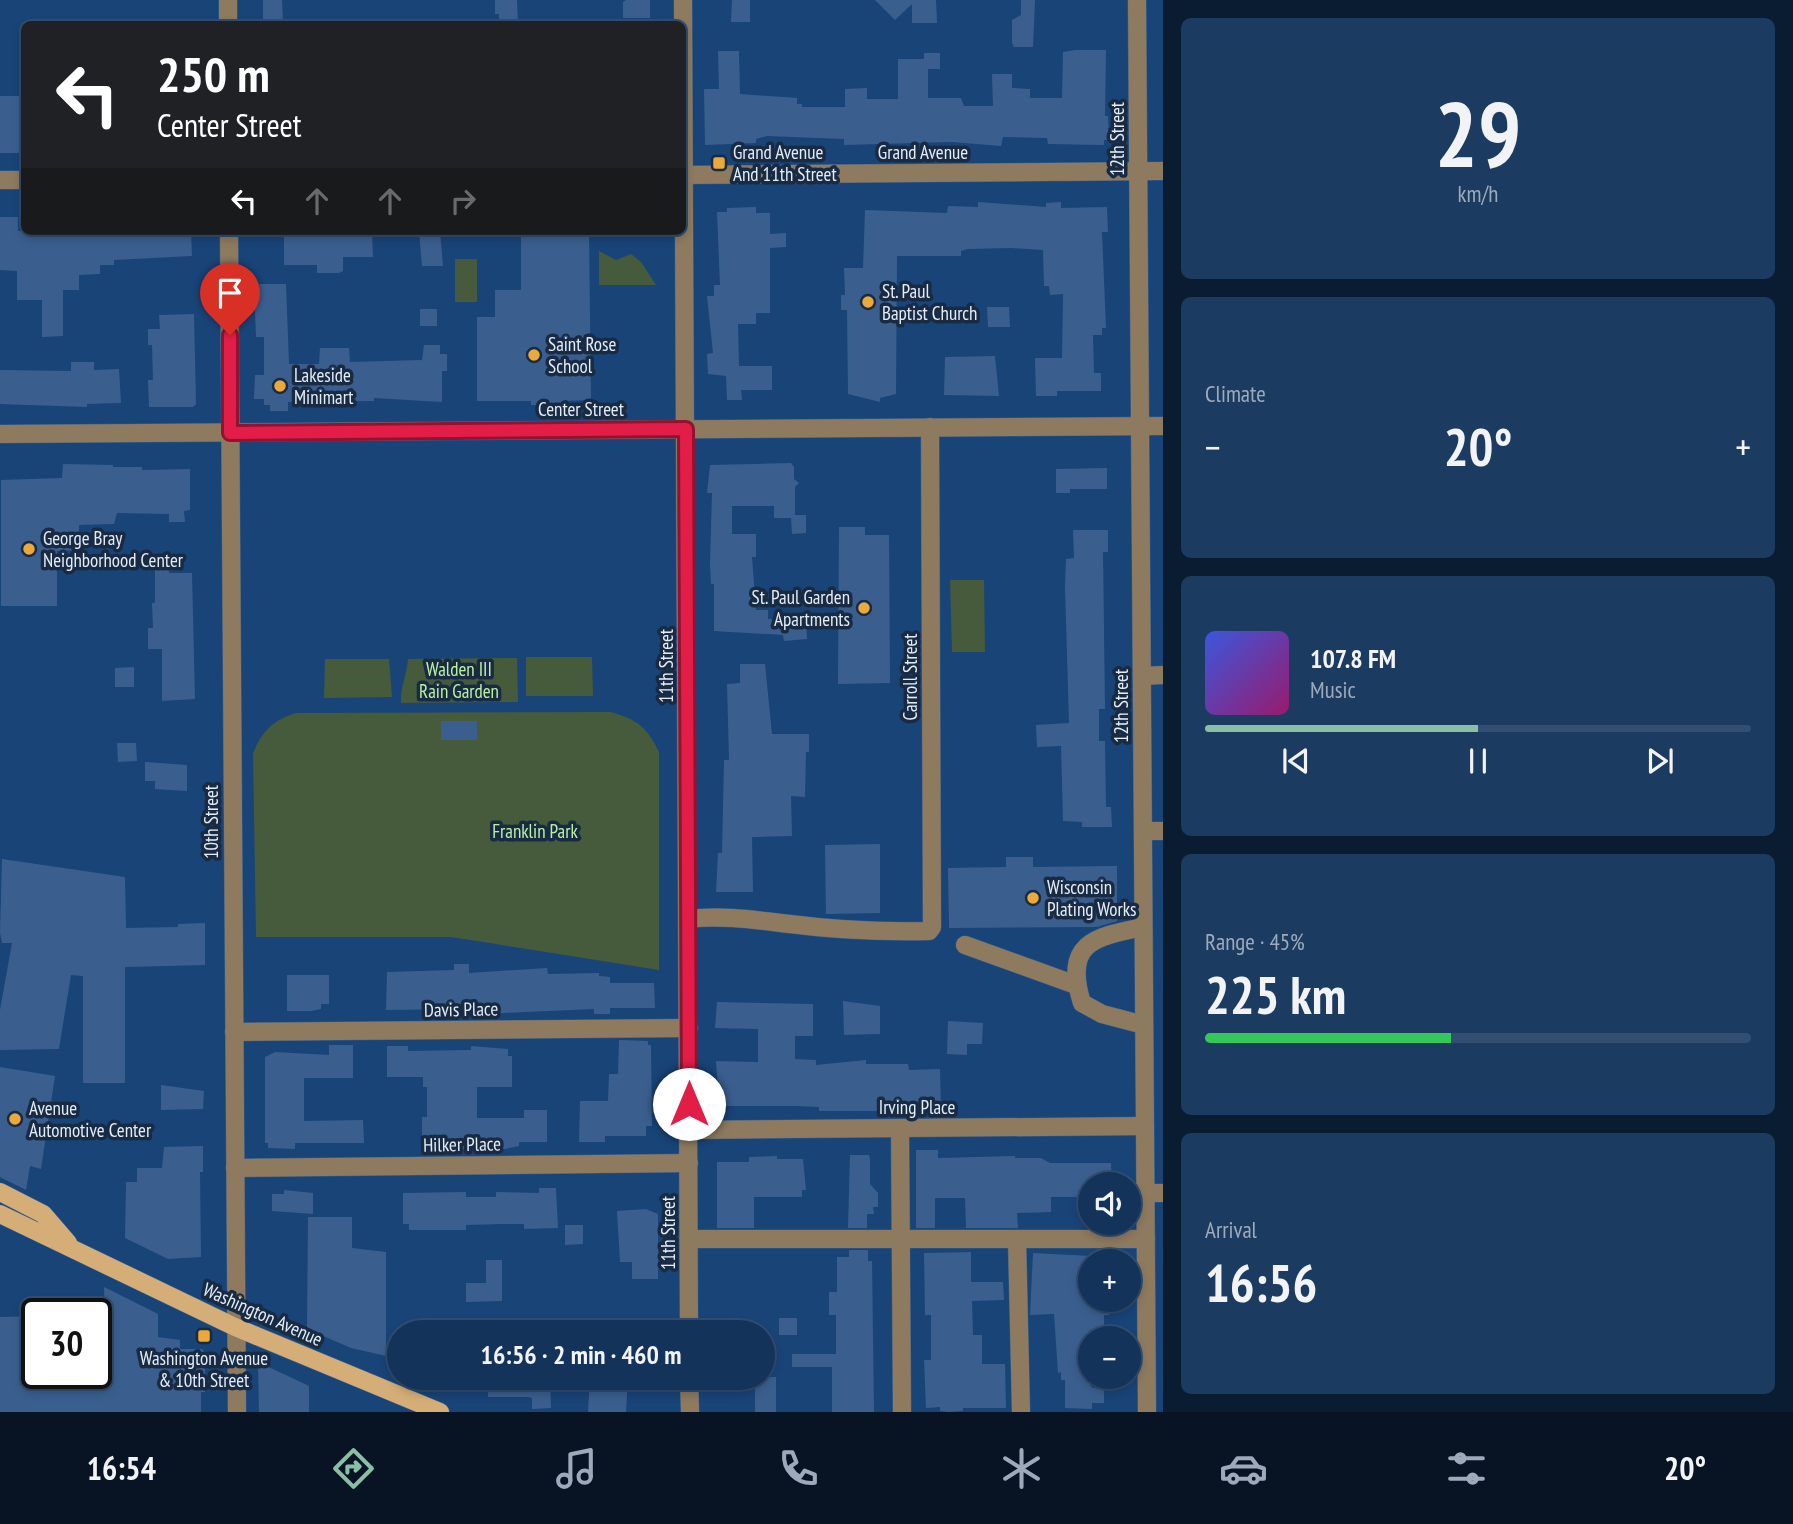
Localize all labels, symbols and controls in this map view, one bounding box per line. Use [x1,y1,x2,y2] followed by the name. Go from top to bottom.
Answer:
[157,42,270,106] text: 250 m
[42,49,133,140] icon: left
[1435,74,1522,192] text: 29
[1105,101,1129,176] street label: 12th Street
[157,104,302,146] text: Center Street
[733,140,837,186] place label: Grand Avenue And 11th Street
[878,140,968,164] street label: Grand Avenue
[711,155,727,171] marker: Grand Avenue And 11th Street
[1458,179,1498,208] text: km/h
[225,182,263,220] icon: left
[298,182,336,220] icon: ahead
[371,182,409,220] icon: ahead
[444,182,482,220] icon: right
[200,263,260,335] pin
[211,274,249,312] icon: arrive
[882,279,977,325] place label: St. Paul Baptist Church
[860,294,876,310] marker: St. Paul Baptist Church
[548,332,616,378] place label: Saint Rose School
[526,347,542,363] marker: Saint Rose School
[294,363,354,409] place label: Lakeside Minimart
[272,378,288,394] marker: Lakeside Minimart
[1205,379,1266,408] text: Climate
[538,397,625,421] street label: Center Street
[1444,413,1512,480] text: 20°
[1205,422,1221,471] text: −
[1735,422,1751,471] text: +
[43,526,184,572] place label: George Bray Neighborhood Center
[21,541,37,557] marker: George Bray Neighborhood Center
[752,585,850,631] place label: St. Paul Garden Apartments
[856,600,872,616] marker: St. Paul Garden Apartments
[654,628,678,703] street label: 11th Street
[898,633,922,720] street label: Carroll Street
[1310,642,1396,675] text: 107.8 FM
[419,657,499,703] park label: Walden III Rain Garden
[1109,668,1133,743] street label: 12th Street
[1310,675,1356,704] text: Music
[1277,742,1315,780] icon: previous
[1459,742,1497,780] icon: pause
[1641,742,1679,780] icon: next
[199,784,223,859] street label: 10th Street
[492,819,578,843] park label: Franklin Park
[1047,875,1137,921] place label: Wisconsin Plating Works
[1025,890,1041,906] marker: Wisconsin Plating Works
[1205,927,1305,956] text: Range · 45%
[1205,961,1346,1028] text: 225 km
[424,996,499,1022] street label: Davis Place
[652,1067,726,1141] position arrow
[879,1095,955,1119] street label: Irving Place
[29,1096,152,1142] place label: Avenue Automotive Center
[7,1111,23,1127] marker: Avenue Automotive Center
[423,1131,501,1157] street label: Hilker Place
[1078,1172,1141,1389] map controls
[1078,1172,1141,1235] button: sound
[656,1195,680,1270] street label: 11th Street
[1205,1215,1257,1244] text: Arrival
[1078,1249,1141,1312] button: +
[1205,1249,1317,1316] text: 16:56
[199,1277,327,1351] street label: Washington Avenue
[21,1298,112,1389] speed limit sign: 30
[1078,1326,1141,1389] button: −
[196,1328,212,1344] marker: Washington Avenue & 10th Street
[481,1338,681,1371] text: 16:56 · 2 min · 460 m
[140,1346,268,1392] place label: Washington Avenue & 10th Street
[329,1444,378,1493] icon: directions
[552,1444,601,1493] icon: music
[774,1444,823,1493] icon: phone
[997,1444,1046,1493] icon: climate
[1219,1444,1268,1493] icon: car
[1442,1444,1491,1493] icon: filters
[87,1447,156,1489] text: 16:54
[1664,1447,1706,1489] text: 20°

